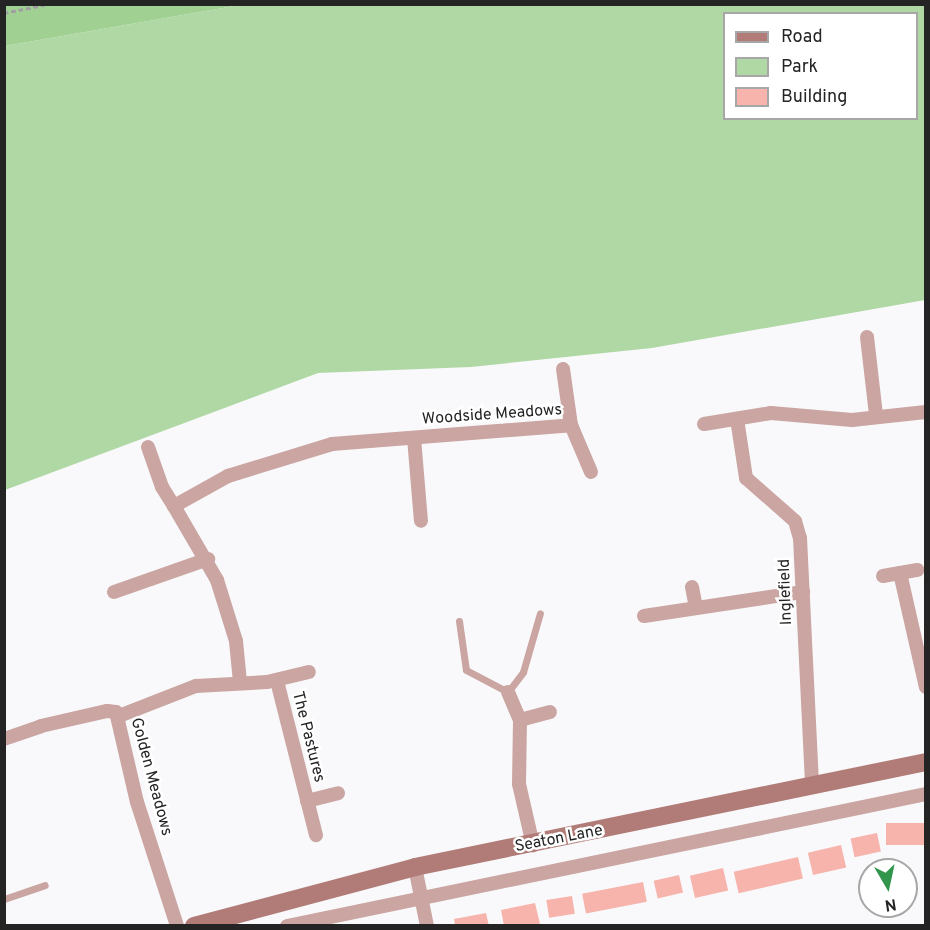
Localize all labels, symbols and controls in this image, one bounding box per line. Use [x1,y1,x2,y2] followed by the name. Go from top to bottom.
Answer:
[723,12,918,120] legend
[781,26,823,49] text: Road
[781,56,818,79] text: Park
[781,86,847,109] text: Building
[421,401,563,429] street label: Woodside Meadows
[775,558,797,626] street label: Inglefield
[287,690,329,784] street label: The Pastures
[126,716,176,838] street label: Golden Meadows
[514,821,604,857] street label: Seaton Lane
[858,858,918,918] north arrow
[883,893,898,915] text: N

